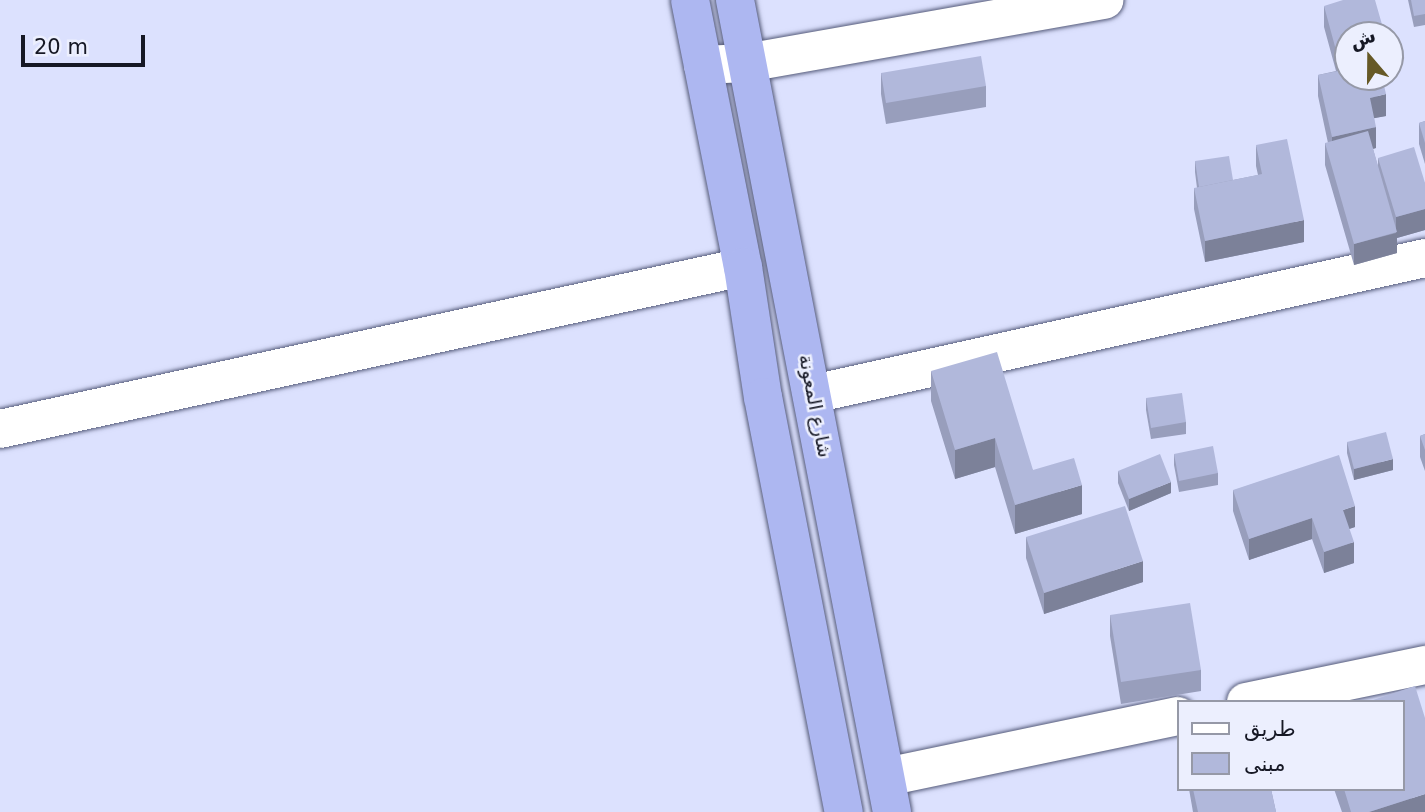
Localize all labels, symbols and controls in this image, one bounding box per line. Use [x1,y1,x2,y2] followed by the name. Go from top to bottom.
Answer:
[24,21,149,65] scale bar
[1334,21,1404,91] north arrow
[1346,23,1379,53] text: ش
[34,35,88,59] text: 20 m
[794,352,836,460] street label: شارع المعونة
[1176,700,1404,791] legend
[1244,717,1296,741] text: طريق
[1244,752,1285,776] text: مبنى

